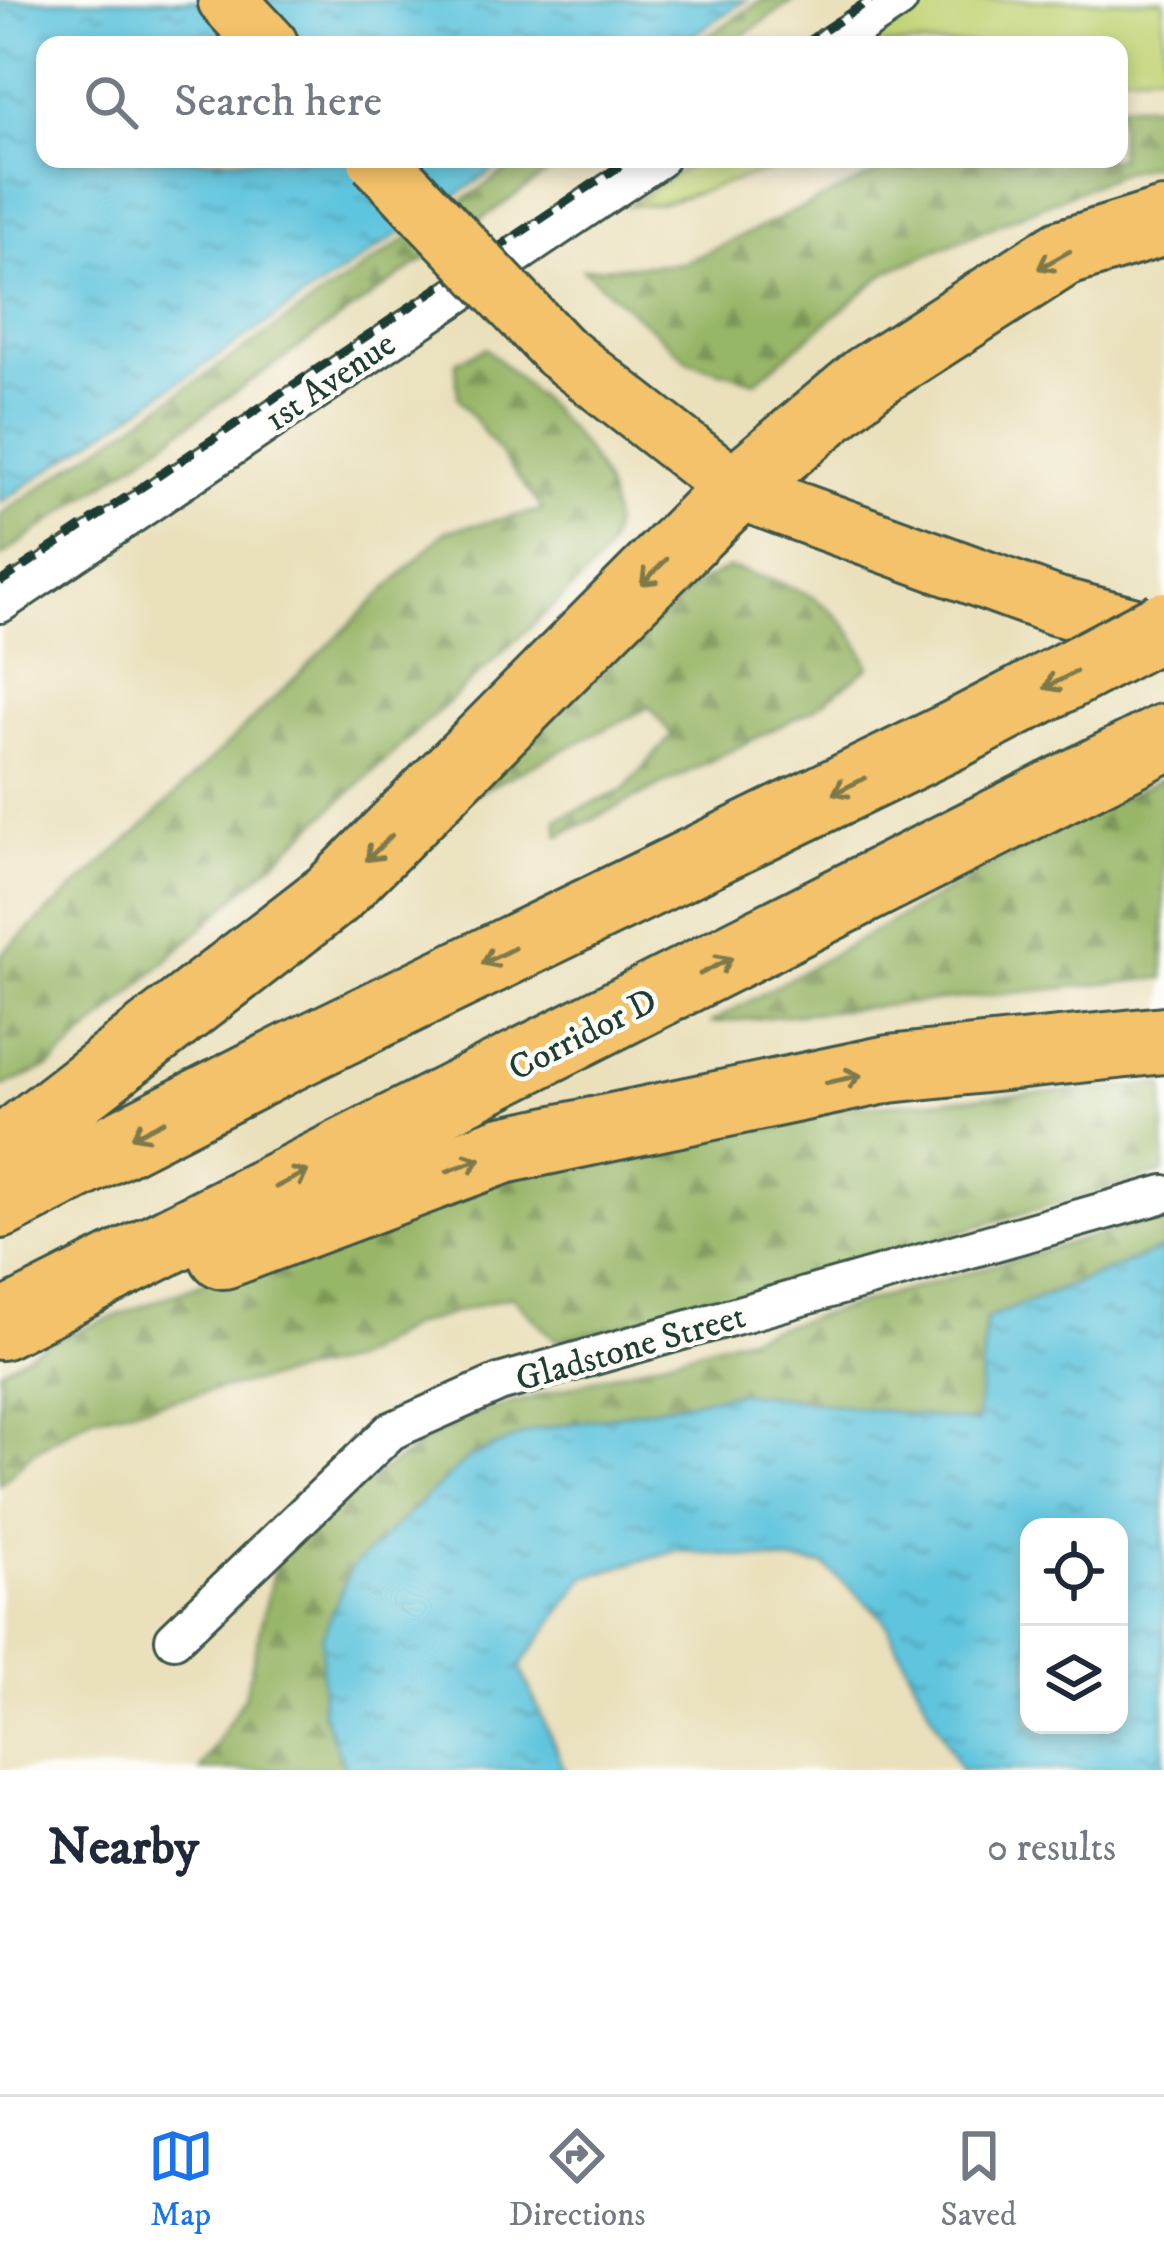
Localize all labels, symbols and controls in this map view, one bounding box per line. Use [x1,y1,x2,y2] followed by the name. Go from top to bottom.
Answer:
[36,36,1128,168] search box
[78,69,144,135] icon: search
[174,74,382,130] text: Search here
[1037,249,1072,272] one-way arrow
[256,322,404,442] street label: 1st Avenue
[640,557,669,586] one-way arrow
[1043,669,1079,692] one-way arrow
[832,776,868,798] one-way arrow
[364,833,394,863] one-way arrow
[481,946,517,968] one-way arrow
[697,953,733,976] one-way arrow
[501,979,665,1092] street label: Corridor D
[824,1066,862,1089] one-way arrow
[131,1119,167,1142] one-way arrow
[445,1152,482,1174] one-way arrow
[274,1166,309,1189] one-way arrow
[511,1294,751,1403] street label: Gladstone Street
[1020,1518,1128,1734] map controls
[1020,1518,1128,1626] button: locate
[1020,1626,1128,1734] button: layers
[48,1816,199,1880] text: Nearby
[987,1824,1116,1873] text: 0 results
[148,2123,214,2236] tab: Map
[509,2123,645,2236] tab: Directions
[941,2123,1016,2236] tab: Saved

